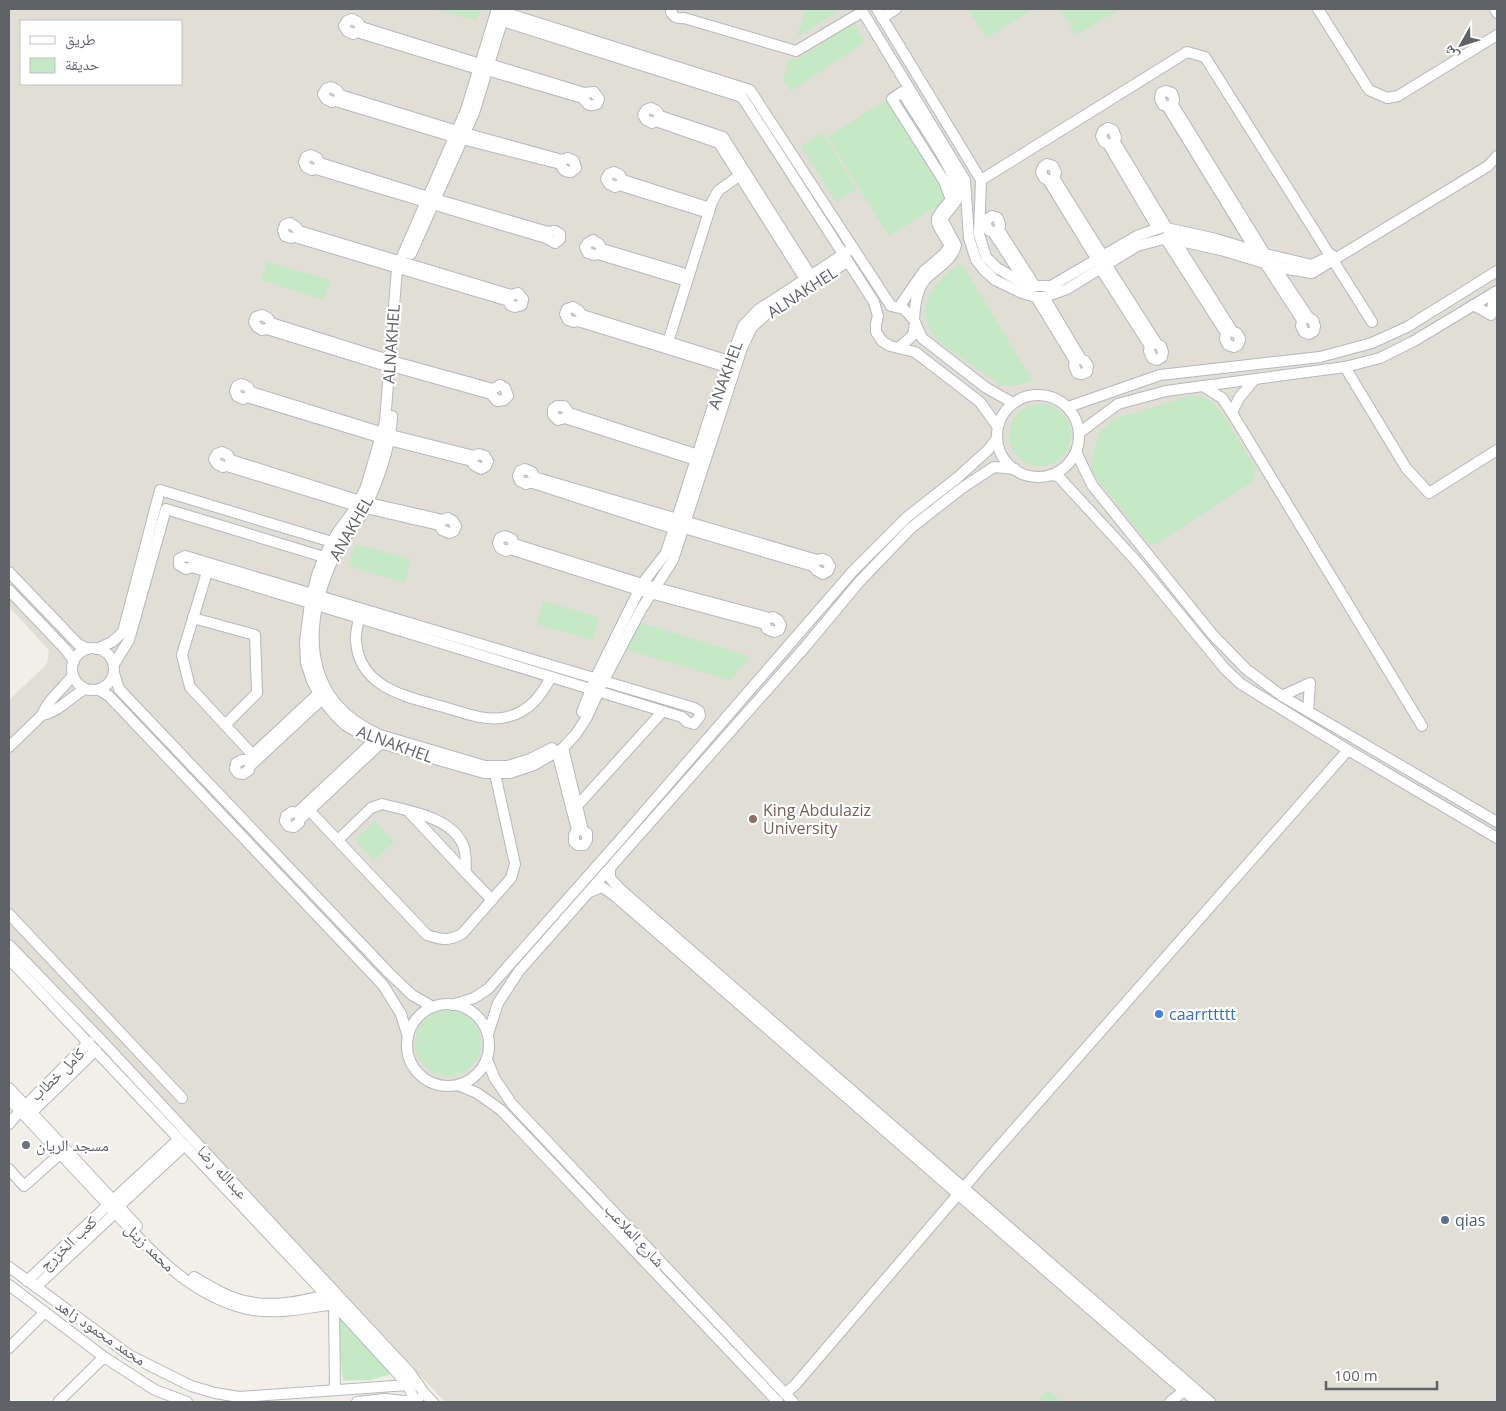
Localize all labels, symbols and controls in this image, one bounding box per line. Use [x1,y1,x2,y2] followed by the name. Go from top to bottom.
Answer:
[20,20,182,85] legend
[1436,20,1486,70] north arrow
[65,29,96,50] text: طريق
[1438,42,1463,65] text: ش
[65,54,100,74] text: حديقة
[763,261,841,323] street label: ALNAKHEL
[377,304,405,384] street label: ALNAKHEL
[703,338,747,412] street label: ANAKHEL
[324,492,378,564] street label: ANAKHEL
[354,720,436,768] street label: ALNAKHEL
[763,799,871,839] place label: King Abdulaziz University
[747,813,759,825] marker: King Abdulaziz University
[1169,1003,1236,1025] place label: caarrttttt
[1153,1008,1165,1020] marker: caarrttttt
[25,1042,89,1106] street label: كامل خطاب
[36,1134,109,1156] place label: مسجد الريان
[20,1139,32,1151] marker: مسجد الريان
[193,1140,253,1204] street label: عبدالله رضا
[600,1199,670,1271] street label: شارع الملاعب
[1455,1209,1485,1231] place label: qias
[34,1210,102,1275] street label: كعب الخزرج
[1439,1214,1451,1226] marker: qias
[120,1218,180,1276] street label: محمد زينل
[51,1294,151,1370] street label: محمد محمود زاهد
[1326,1358,1437,1390] scale bar
[1334,1365,1378,1385] text: 100 m

